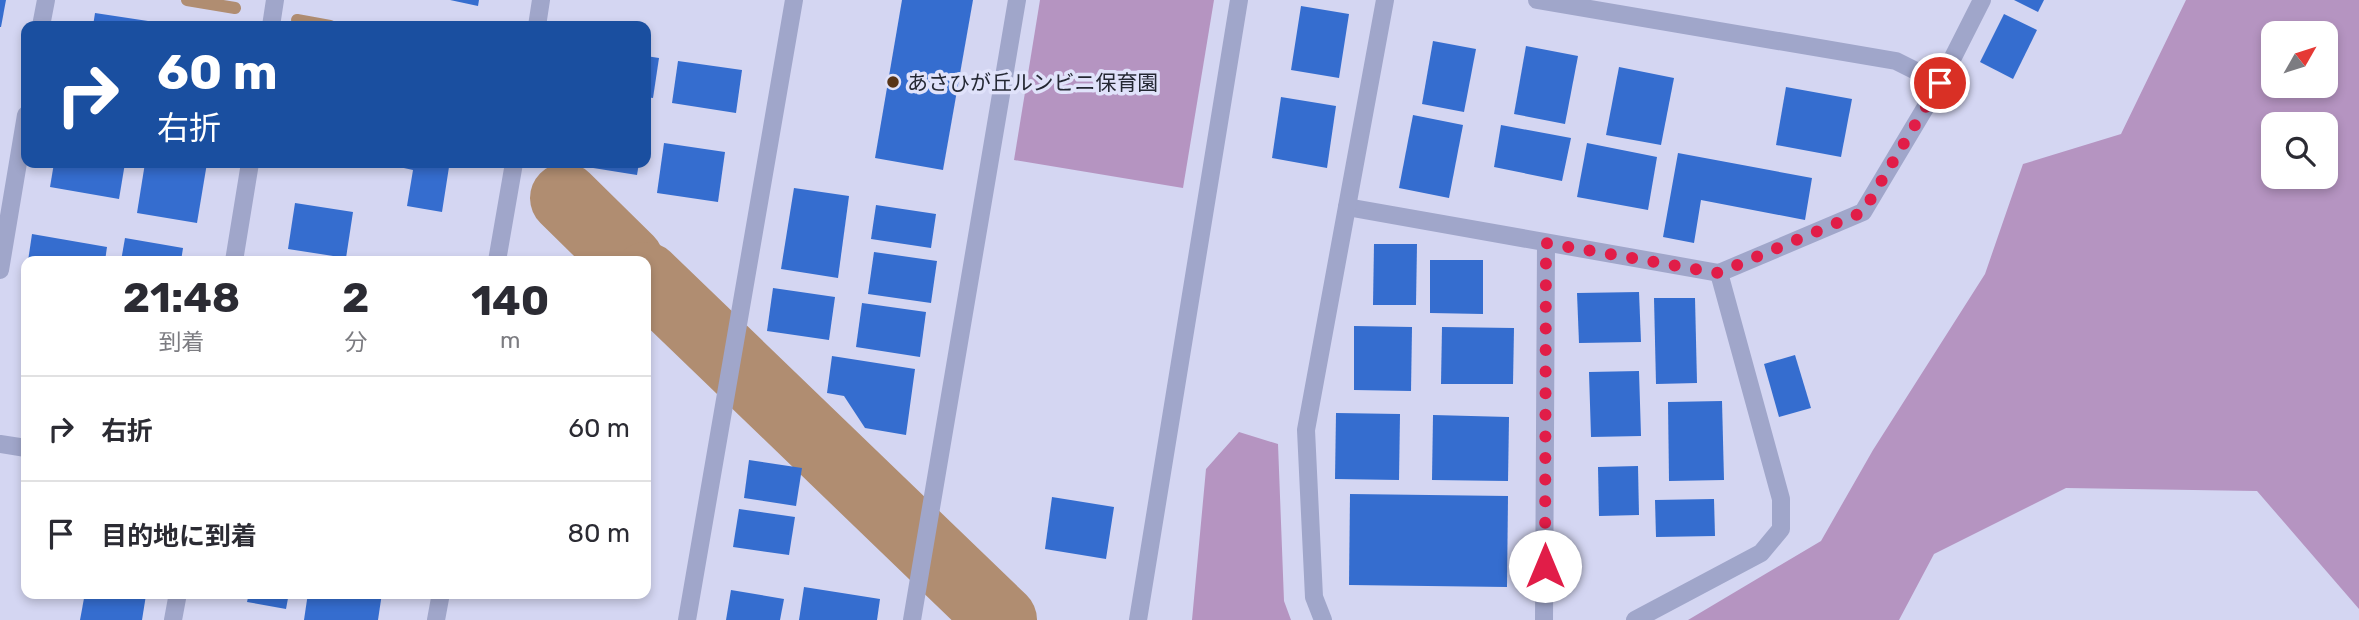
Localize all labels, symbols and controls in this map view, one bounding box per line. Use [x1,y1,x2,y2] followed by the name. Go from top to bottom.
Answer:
[2261,21,2338,98] north arrow
[2261,21,2338,189] map controls
[157,43,278,101] text: 60 m
[42,49,133,140] icon: right
[1910,53,1970,113] pin
[1921,64,1959,102] icon: arrive
[907,70,1159,95] place label: あさひが丘ルンビニ保育園
[885,74,901,90] marker: あさひが丘ルンビニ保育園
[157,109,221,147] text: 右折
[2261,112,2338,189] button: search
[123,273,240,323] text: 21:48
[342,273,369,323] text: 2
[471,276,549,326] text: 140
[500,326,520,354] text: m
[159,328,205,356] text: 到着
[344,328,367,356] text: 分
[42,410,80,448] icon: right
[568,413,630,444] text: 60 m
[101,416,153,447] text: 右折
[42,515,80,553] icon: arrive
[567,518,630,549] text: 80 m
[101,521,257,552] text: 目的地に到着
[1508,529,1582,603] position arrow

